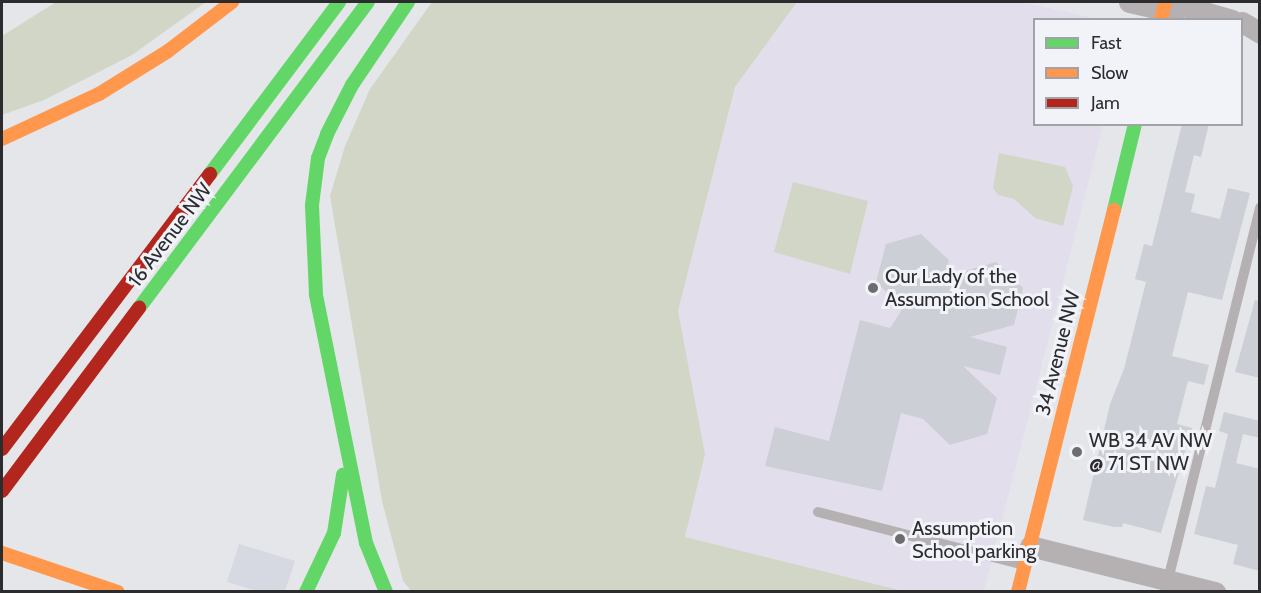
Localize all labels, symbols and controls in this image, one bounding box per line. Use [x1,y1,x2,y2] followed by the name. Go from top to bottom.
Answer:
[1033,18,1243,126] legend
[1091,32,1122,54] text: Fast
[1091,62,1128,84] text: Slow
[1091,92,1120,114] text: Jam
[123,179,217,291] street label: 16 Avenue NW
[885,264,1049,311] place label: Our Lady of the Assumption School
[866,281,880,295] marker: Our Lady of the Assumption School
[1031,288,1085,418] street label: 34 Avenue NW
[1089,428,1212,475] place label: WB 34 AV NW @ 71 ST NW
[1070,445,1084,459] marker: WB 34 AV NW @ 71 ST NW
[912,516,1036,563] place label: Assumption School parking
[893,532,907,546] marker: Assumption School parking

